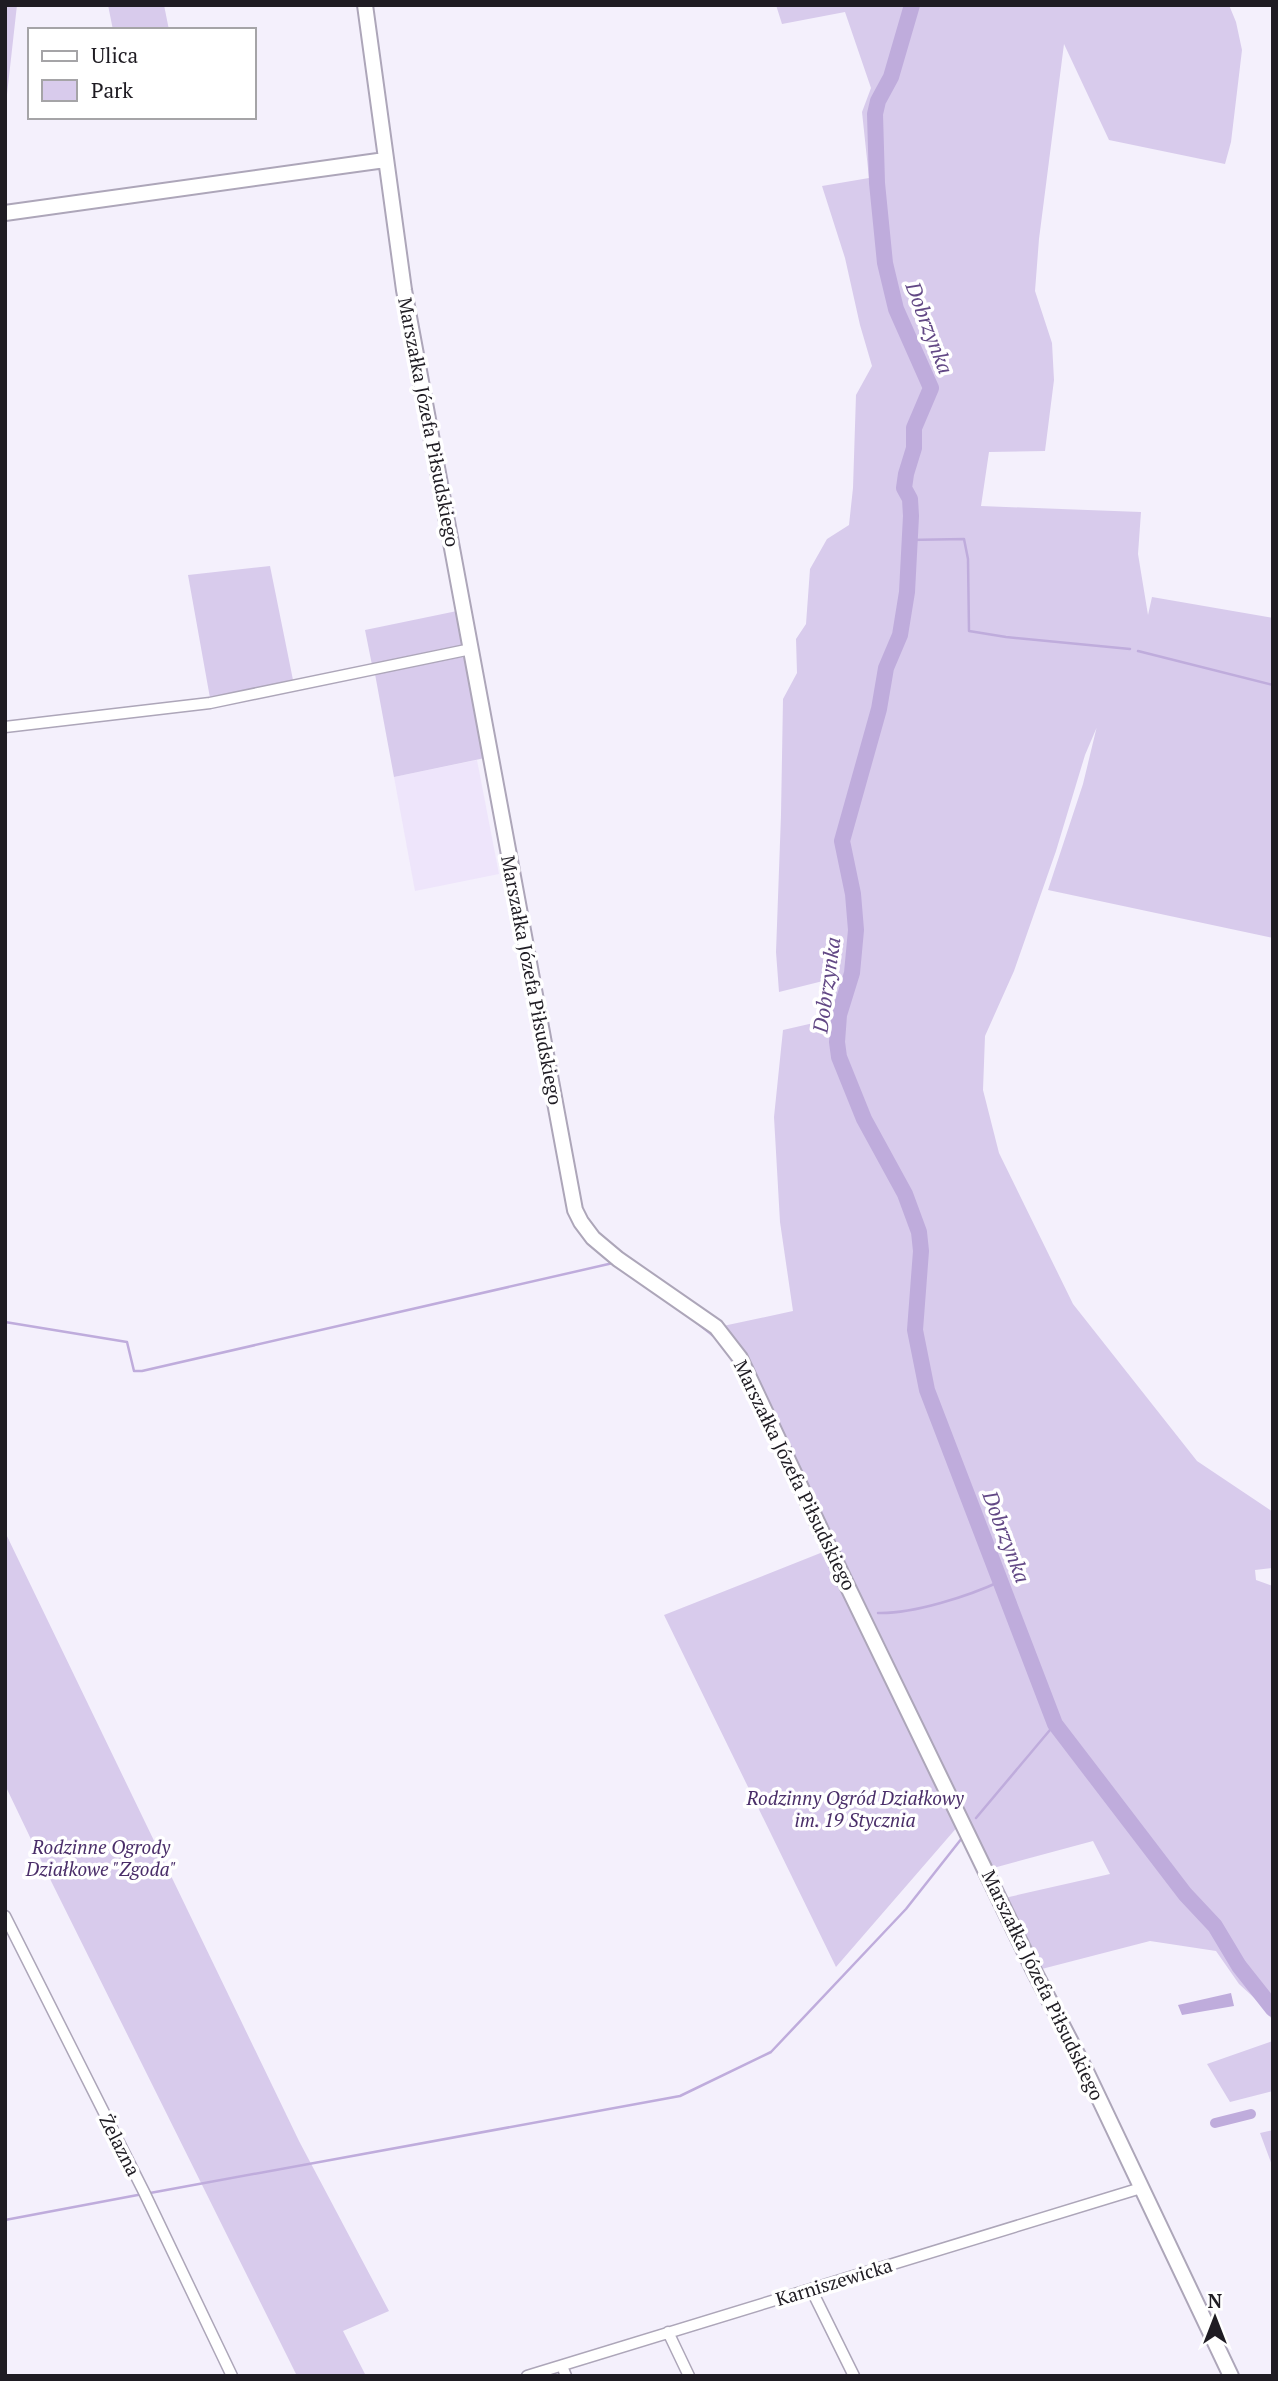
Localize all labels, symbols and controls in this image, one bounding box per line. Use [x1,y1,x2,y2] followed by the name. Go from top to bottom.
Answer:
[28,28,256,119] legend
[91,41,139,69] text: Ulica
[91,76,133,104] text: Park
[899,277,960,378] water label: Dobrzynka
[393,295,466,549] street label: Marszałka Józefa Piłsudskiego
[496,853,569,1107] street label: Marszałka Józefa Piłsudskiego
[805,935,847,1036] water label: Dobrzynka
[729,1355,862,1594] street label: Marszałka Józefa Piłsudskiego
[976,1486,1037,1587] water label: Dobrzynka
[745,1785,965,1832] park label: Rodzinny Ogród Działkowy im. 19 Stycznia
[25,1834,176,1881] park label: Rodzinne Ogrody Działkowe "Zgoda"
[977,1865,1110,2104] street label: Marszałka Józefa Piłsudskiego
[94,2110,147,2180] street label: Żelazna
[772,2252,896,2311] street label: Karniszewicka
[1180,2283,1250,2353] north arrow
[1208,2288,1223,2313] text: N

